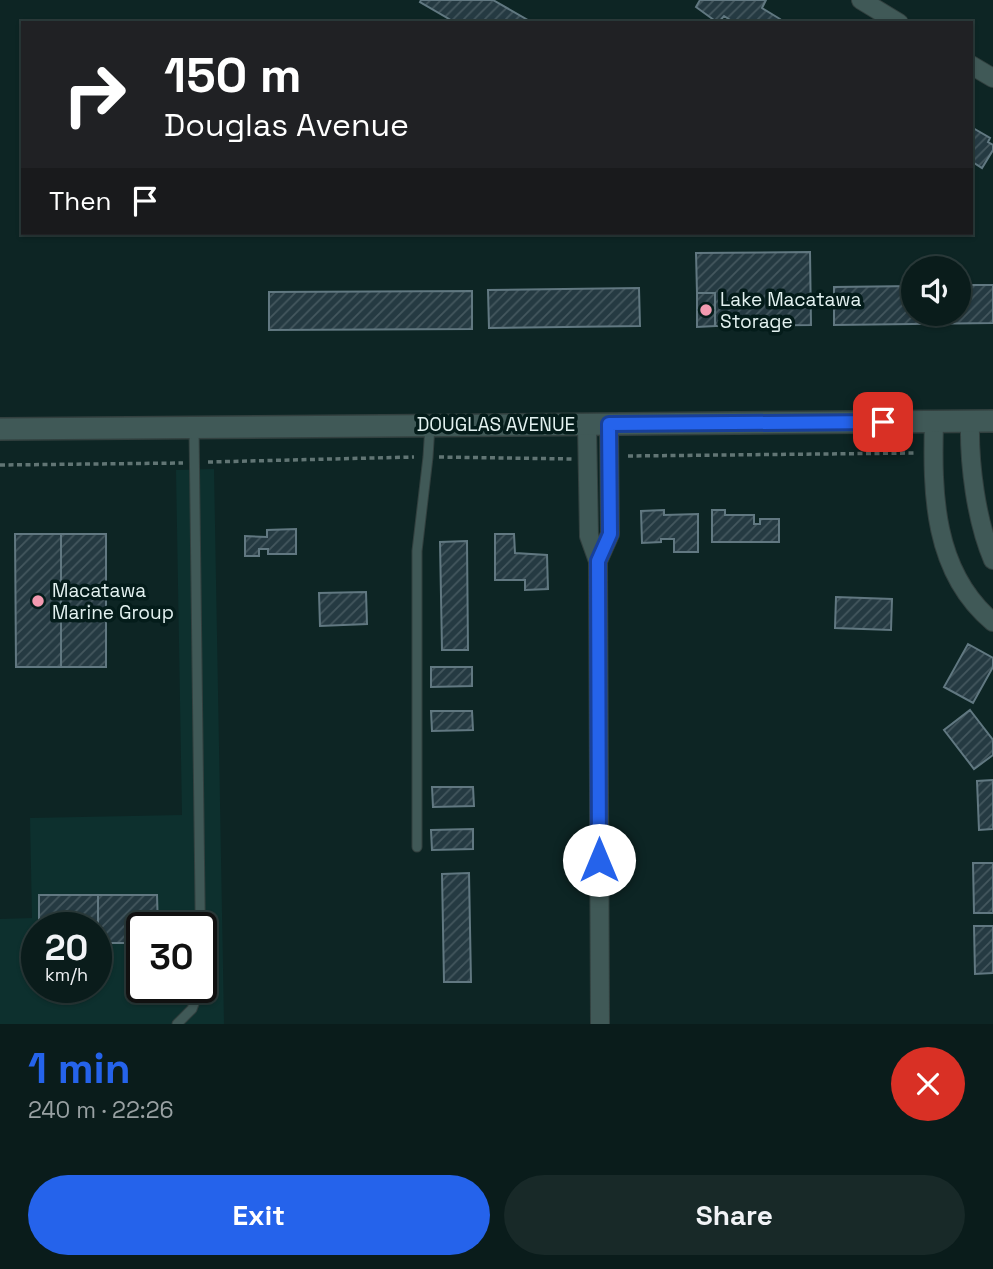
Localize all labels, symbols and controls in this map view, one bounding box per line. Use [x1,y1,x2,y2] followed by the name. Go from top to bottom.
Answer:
[164,44,302,106] text: 150 m
[49,49,140,140] icon: right
[164,105,409,145] text: Douglas Avenue
[126,182,164,220] icon: arrive
[49,184,112,218] text: Then
[901,256,971,326] map controls
[901,256,971,326] button: sound
[720,287,861,334] place label: Lake Macatawa Storage
[698,302,714,318] marker: Lake Macatawa Storage
[853,392,913,452] pin
[864,403,902,441] icon: arrive
[417,412,575,437] street label: DOUGLAS AVENUE
[52,578,174,625] place label: Macatawa Marine Group
[30,593,46,609] marker: Macatawa Marine Group
[562,823,636,897] position arrow
[126,912,217,1003] speed limit sign: 30
[45,926,88,970] text: 20
[45,963,88,986] text: km/h
[28,1042,131,1095] text: 1 min
[891,1047,965,1121] button: close
[28,1095,174,1125] text: 240 m · 22:26
[28,1175,490,1255] button: Exit
[504,1175,965,1255] button: Share

